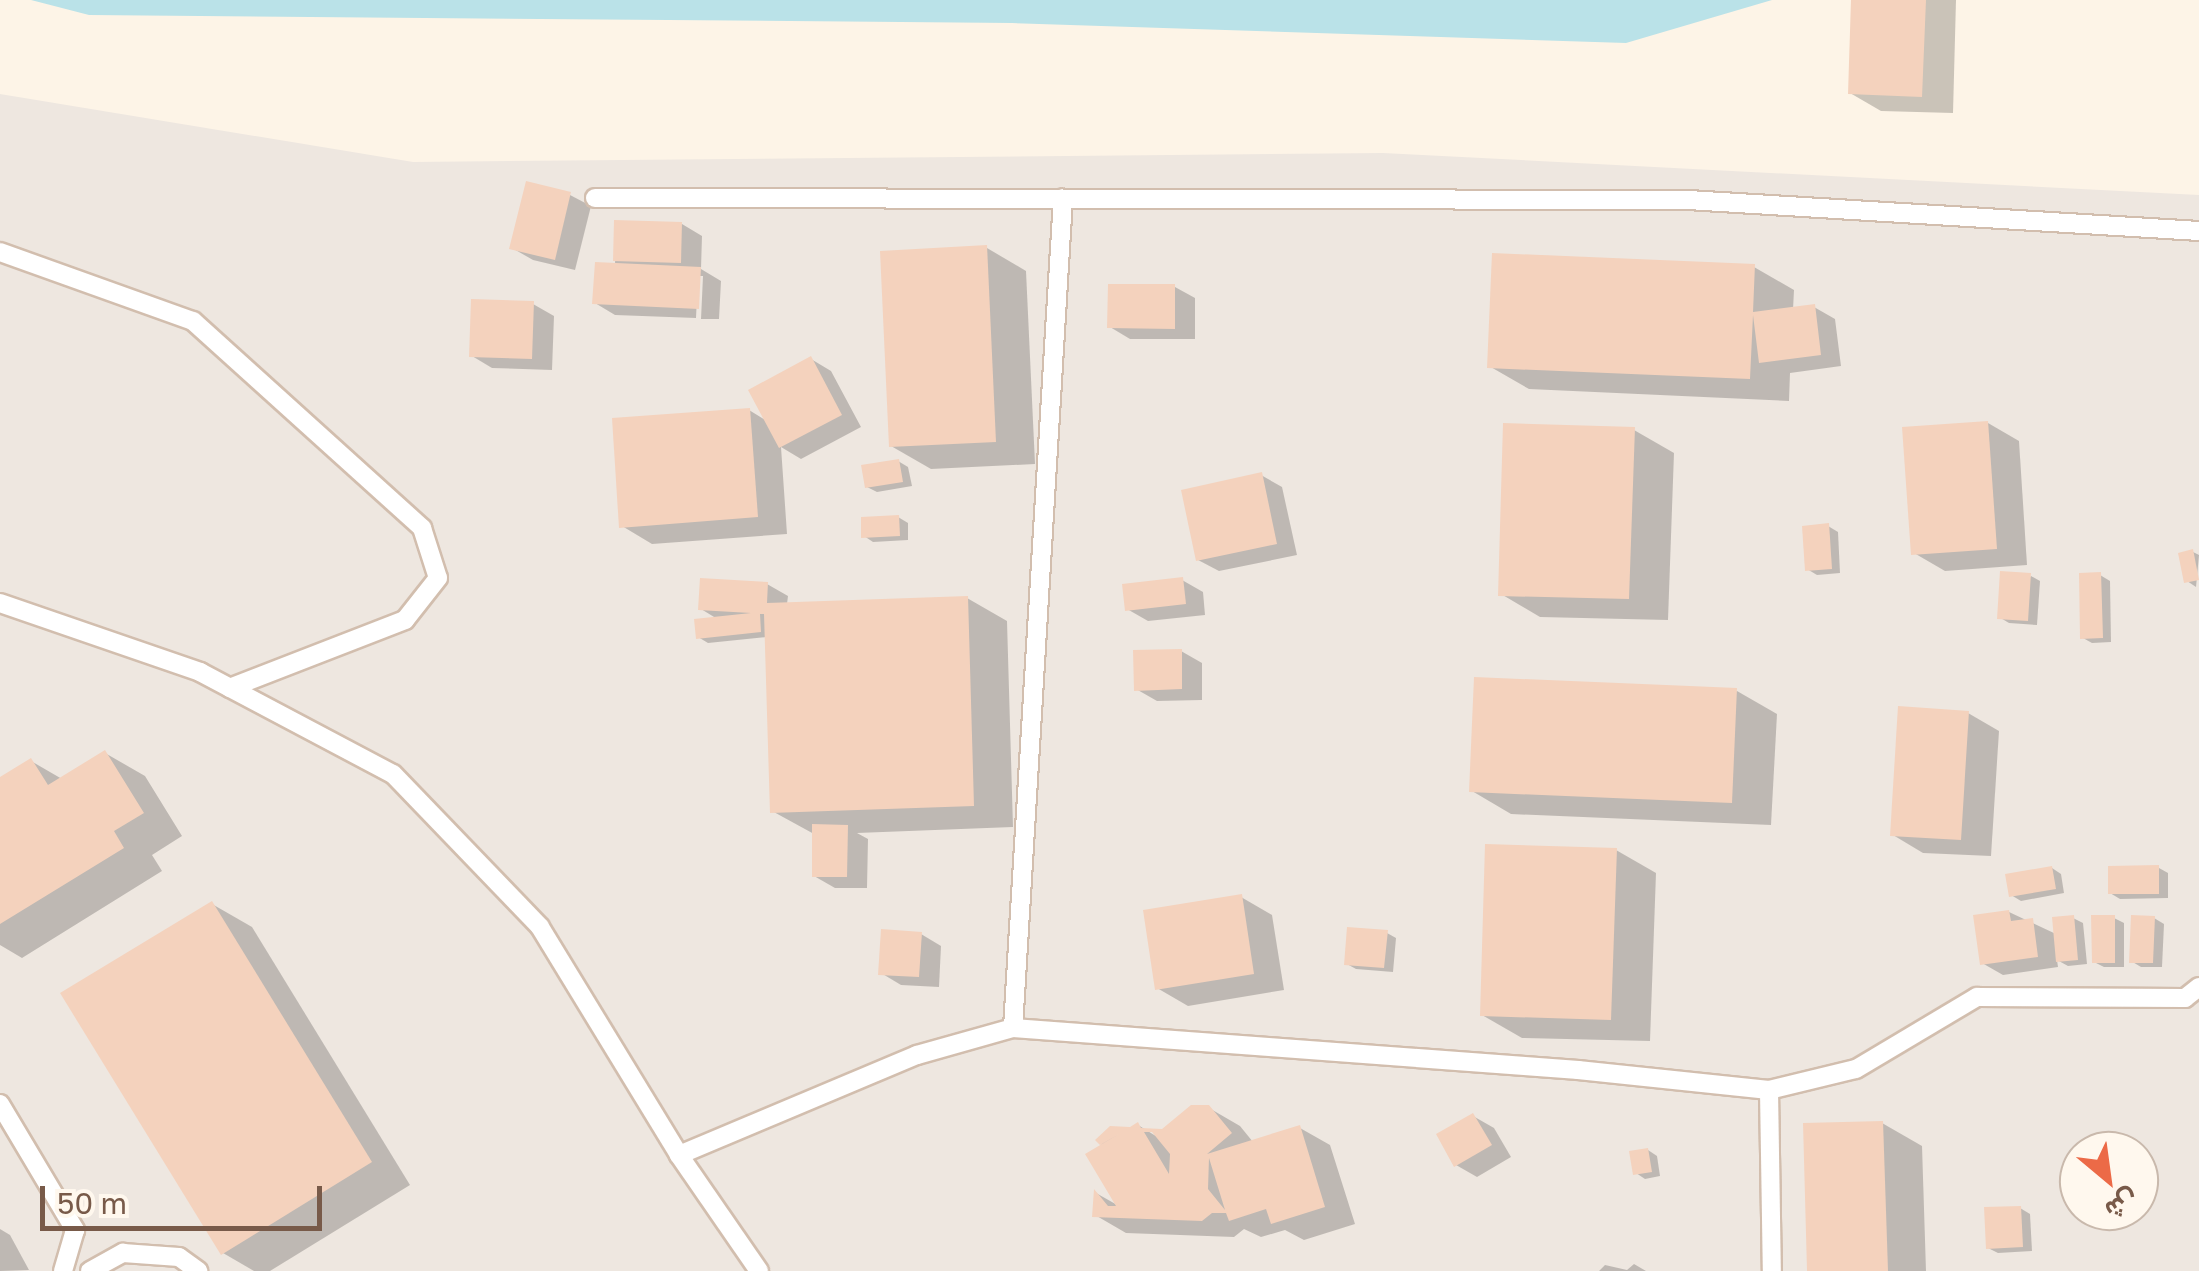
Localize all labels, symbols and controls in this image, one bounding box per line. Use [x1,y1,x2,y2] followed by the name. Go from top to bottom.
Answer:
[2059,1131,2159,1231] north arrow
[45,1166,328,1228] scale bar
[2100,1183,2146,1229] text: ش
[57,1185,127,1221] text: 50 m

